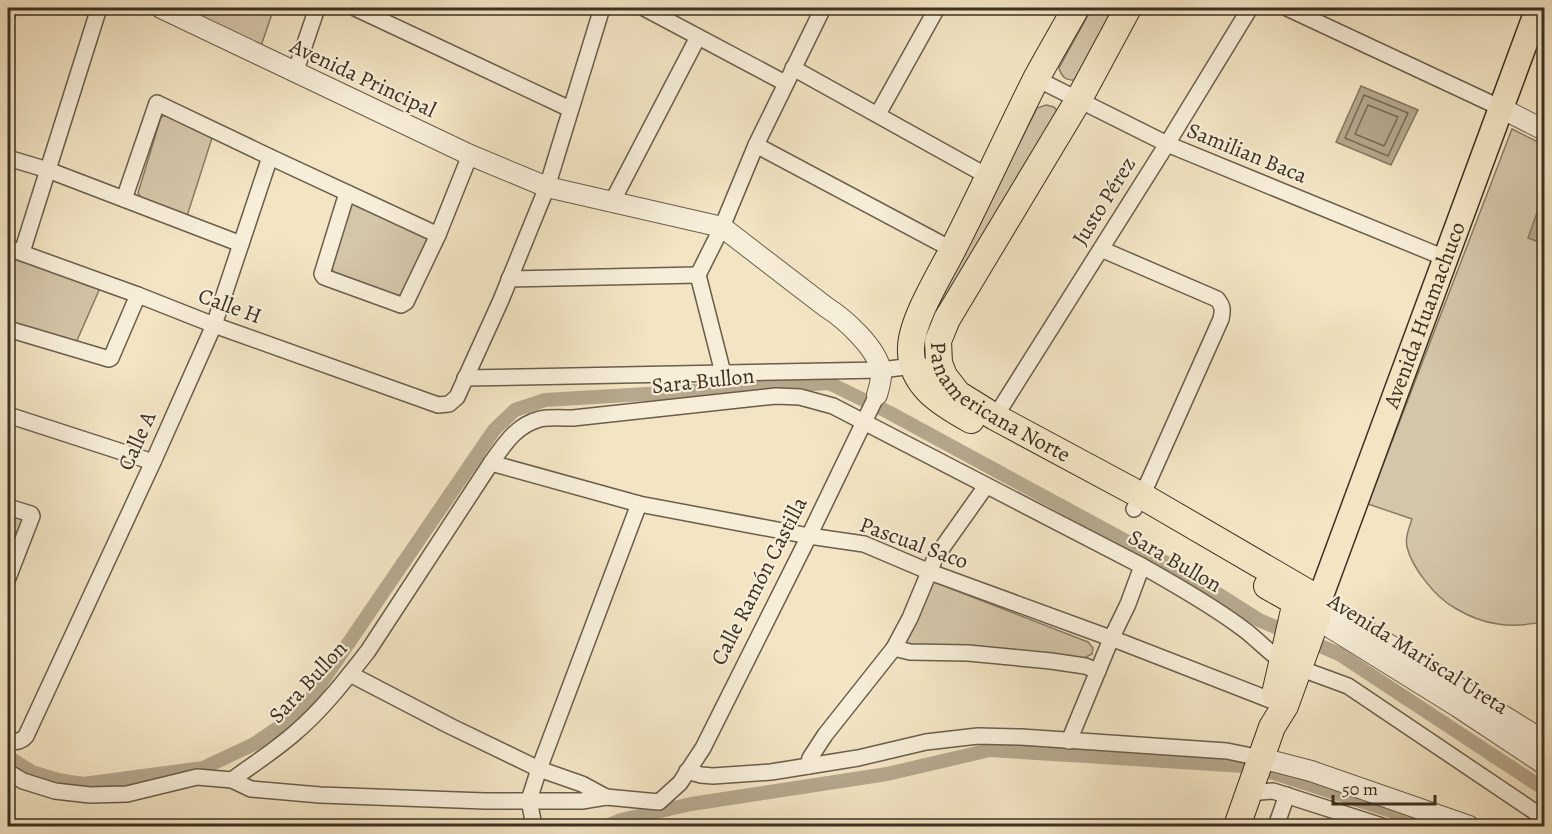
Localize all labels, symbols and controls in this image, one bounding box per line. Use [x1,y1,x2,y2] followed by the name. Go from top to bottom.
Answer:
[284,31,441,125] street label: Avenida Principal
[1183,115,1312,191] street label: Samilian Baca
[1065,151,1143,251] street label: Justo Pérez
[1376,218,1473,414] street label: Avenida Huamachuco
[194,281,266,331] street label: Calle H
[923,341,1076,470] street label: Panamericana Norte
[650,361,756,401] street label: Sara Bullon
[111,406,164,475] street label: Calle A
[704,491,815,670] street label: Calle Ramón Castilla
[856,510,972,577] street label: Pascual Saco
[1123,522,1227,600] street label: Sara Bullon
[1321,586,1515,722] street label: Avenida Mariscal Ureta
[262,634,354,730] street label: Sara Bullon
[1333,768,1435,806] scale bar
[1342,777,1378,801] text: 50 m

